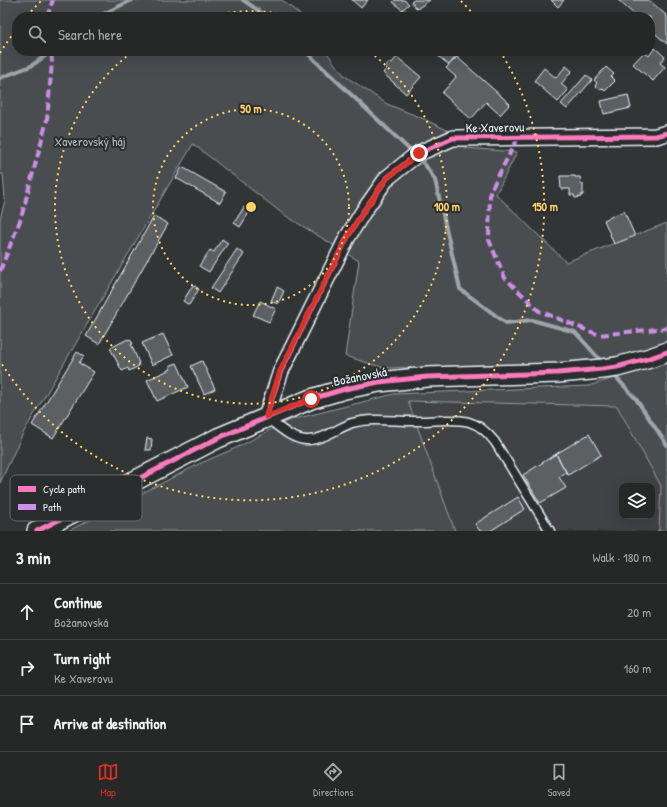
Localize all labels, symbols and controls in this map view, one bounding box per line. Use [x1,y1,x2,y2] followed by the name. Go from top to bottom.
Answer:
[12,12,655,56] search box
[26,23,48,45] icon: search
[58,24,122,45] text: Search here
[240,100,262,117] text: 50 m
[465,117,525,137] street label: Ke Xaverovu
[54,132,126,150] park label: Xaverovský háj
[410,144,428,162] route end
[434,198,460,215] text: 100 m
[532,198,558,215] text: 150 m
[244,200,258,214] centre of rings
[332,362,388,390] street label: Božanovská
[302,390,320,408] route start
[10,475,142,521] legend
[43,482,86,496] text: Cycle path
[619,483,655,519] map controls
[619,483,655,519] button: layers
[43,500,61,514] text: Path
[16,546,51,569] text: 3 min
[592,548,651,566] text: Walk · 180 m
[54,592,102,613] text: Continue
[16,601,38,623] icon: ahead
[627,603,651,621] text: 20 m
[54,613,108,631] text: Božanovská
[54,648,110,669] text: Turn right
[16,657,38,679] icon: right
[623,659,651,677] text: 160 m
[54,669,113,687] text: Ke Xaverovu
[16,713,38,735] icon: arrive
[54,713,166,734] text: Arrive at destination
[97,761,119,799] tab: Map
[313,761,354,799] tab: Directions
[548,761,570,799] tab: Saved

